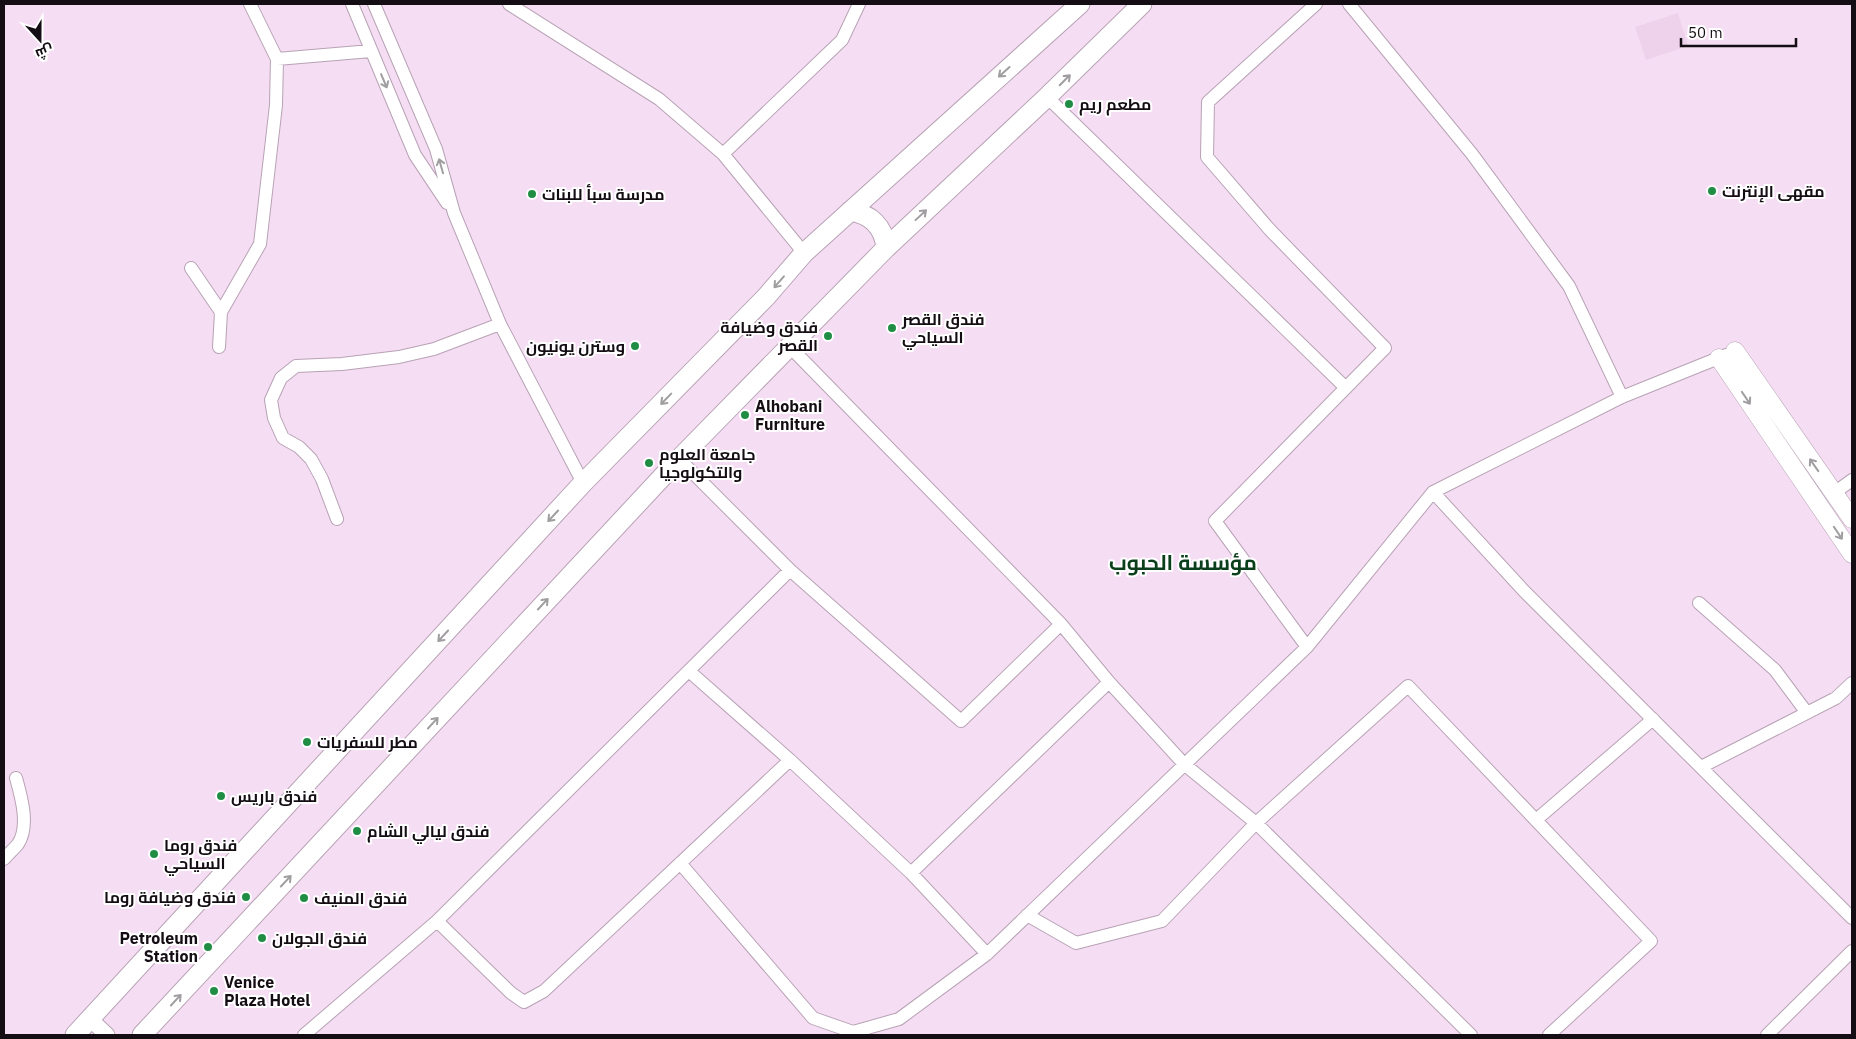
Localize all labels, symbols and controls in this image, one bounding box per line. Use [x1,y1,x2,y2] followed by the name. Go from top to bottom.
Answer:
[15,15,65,65] north arrow
[1681,15,1796,47] scale bar
[1688,23,1723,42] text: 50 m
[33,41,56,64] text: ش
[998,66,1011,77] one-way arrow
[380,73,389,88] one-way arrow
[1059,74,1071,86] one-way arrow
[1079,94,1151,116] place label: مطعم ريم
[1063,98,1075,110] marker: مطعم ريم
[435,159,445,175] one-way arrow
[1722,181,1825,203] place label: مقهى الإنترنت
[542,184,665,204] place label: مدرسة سبأ للبنات
[1706,185,1718,197] marker: مقهى الإنترنت
[526,188,538,200] marker: مدرسة سبأ للبنات
[915,209,928,221] one-way arrow
[773,276,784,289] one-way arrow
[901,309,985,350] place label: فندق القصر السياحي
[720,317,818,355] place label: فندق وضيافة القصر
[886,322,898,334] marker: فندق القصر السياحي
[822,330,834,342] marker: فندق وضيافة القصر
[526,336,625,356] place label: وسترن يونيون
[629,340,641,352] marker: وسترن يونيون
[1741,391,1751,405] one-way arrow
[660,393,672,405] one-way arrow
[755,396,825,434] place label: Alhobani Furniture
[739,409,751,421] marker: Alhobani Furniture
[659,444,756,482] place label: جامعة العلوم والتكولوجيا
[643,457,655,469] marker: جامعة العلوم والتكولوجيا
[1809,458,1819,472] one-way arrow
[547,509,559,522] one-way arrow
[1833,526,1843,540] one-way arrow
[1109,548,1257,576] district label: مؤسسة الحبوب
[537,598,549,611] one-way arrow
[437,629,449,642] one-way arrow
[427,717,439,730] one-way arrow
[317,732,418,752] place label: مطر للسفريات
[301,736,313,748] marker: مطر للسفريات
[231,786,317,806] place label: فندق باريس
[215,790,227,802] marker: فندق باريس
[367,821,490,844] place label: فندق ليالي الشام
[351,825,363,837] marker: فندق ليالي الشام
[164,835,237,876] place label: فندق روما السياحي
[148,848,160,860] marker: فندق روما السياحي
[280,874,292,887] one-way arrow
[104,887,236,907] place label: فندق وضيافة روما
[314,888,407,908] place label: فندق المنيف
[240,891,252,903] marker: فندق وضيافة روما
[298,892,310,904] marker: فندق المنيف
[120,928,198,966] place label: Petroleum Station
[272,928,367,948] place label: فندق الجولان
[256,932,268,944] marker: فندق الجولان
[202,941,214,953] marker: Petroleum Station
[224,972,310,1010] place label: Venice Plaza Hotel
[208,985,220,997] marker: Venice Plaza Hotel
[170,993,182,1006] one-way arrow

